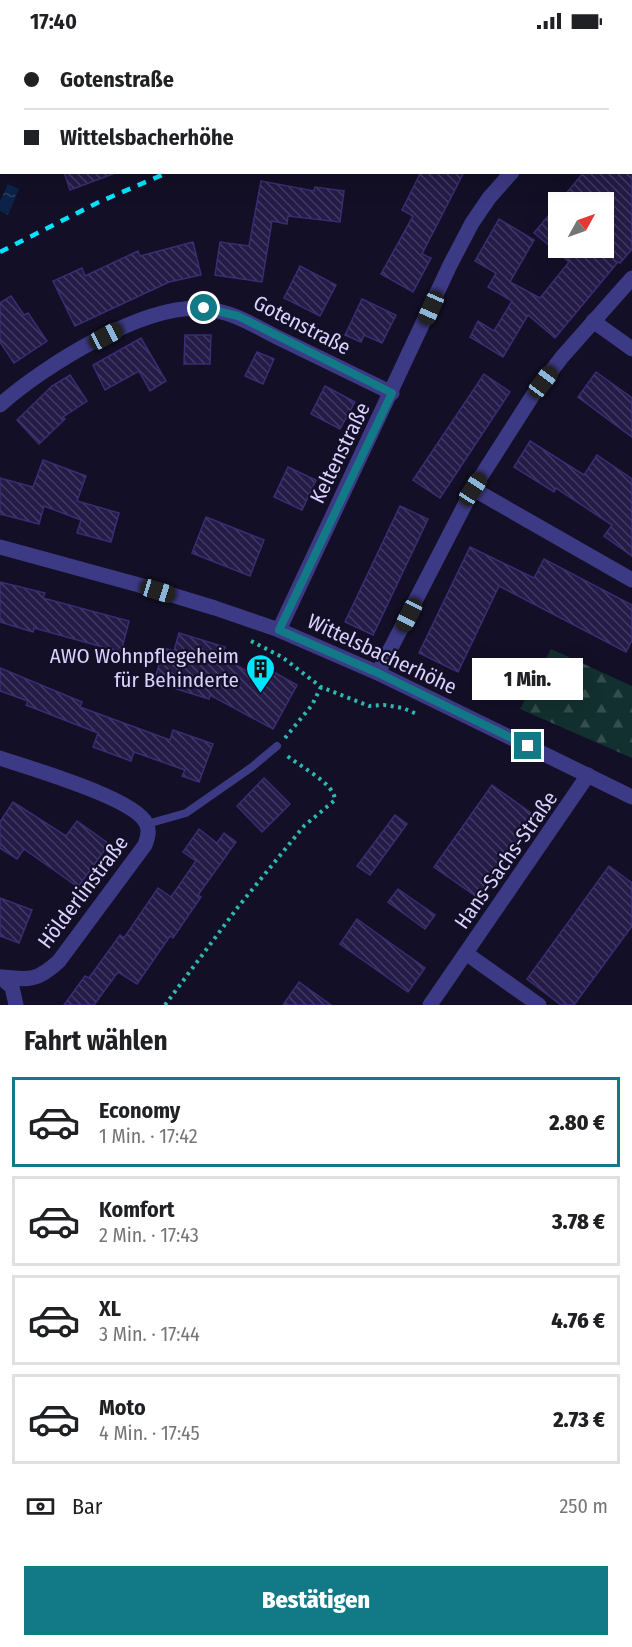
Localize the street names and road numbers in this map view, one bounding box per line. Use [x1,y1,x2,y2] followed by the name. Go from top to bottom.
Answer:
[249,289,355,361] street label: Gotenstraße
[304,398,376,508] street label: Keltenstraße
[303,608,461,700] street label: Wittelsbacherhöhe
[449,786,563,934] street label: Hans-Sachs-Straße
[32,830,134,954] street label: Hölderlinstraße

